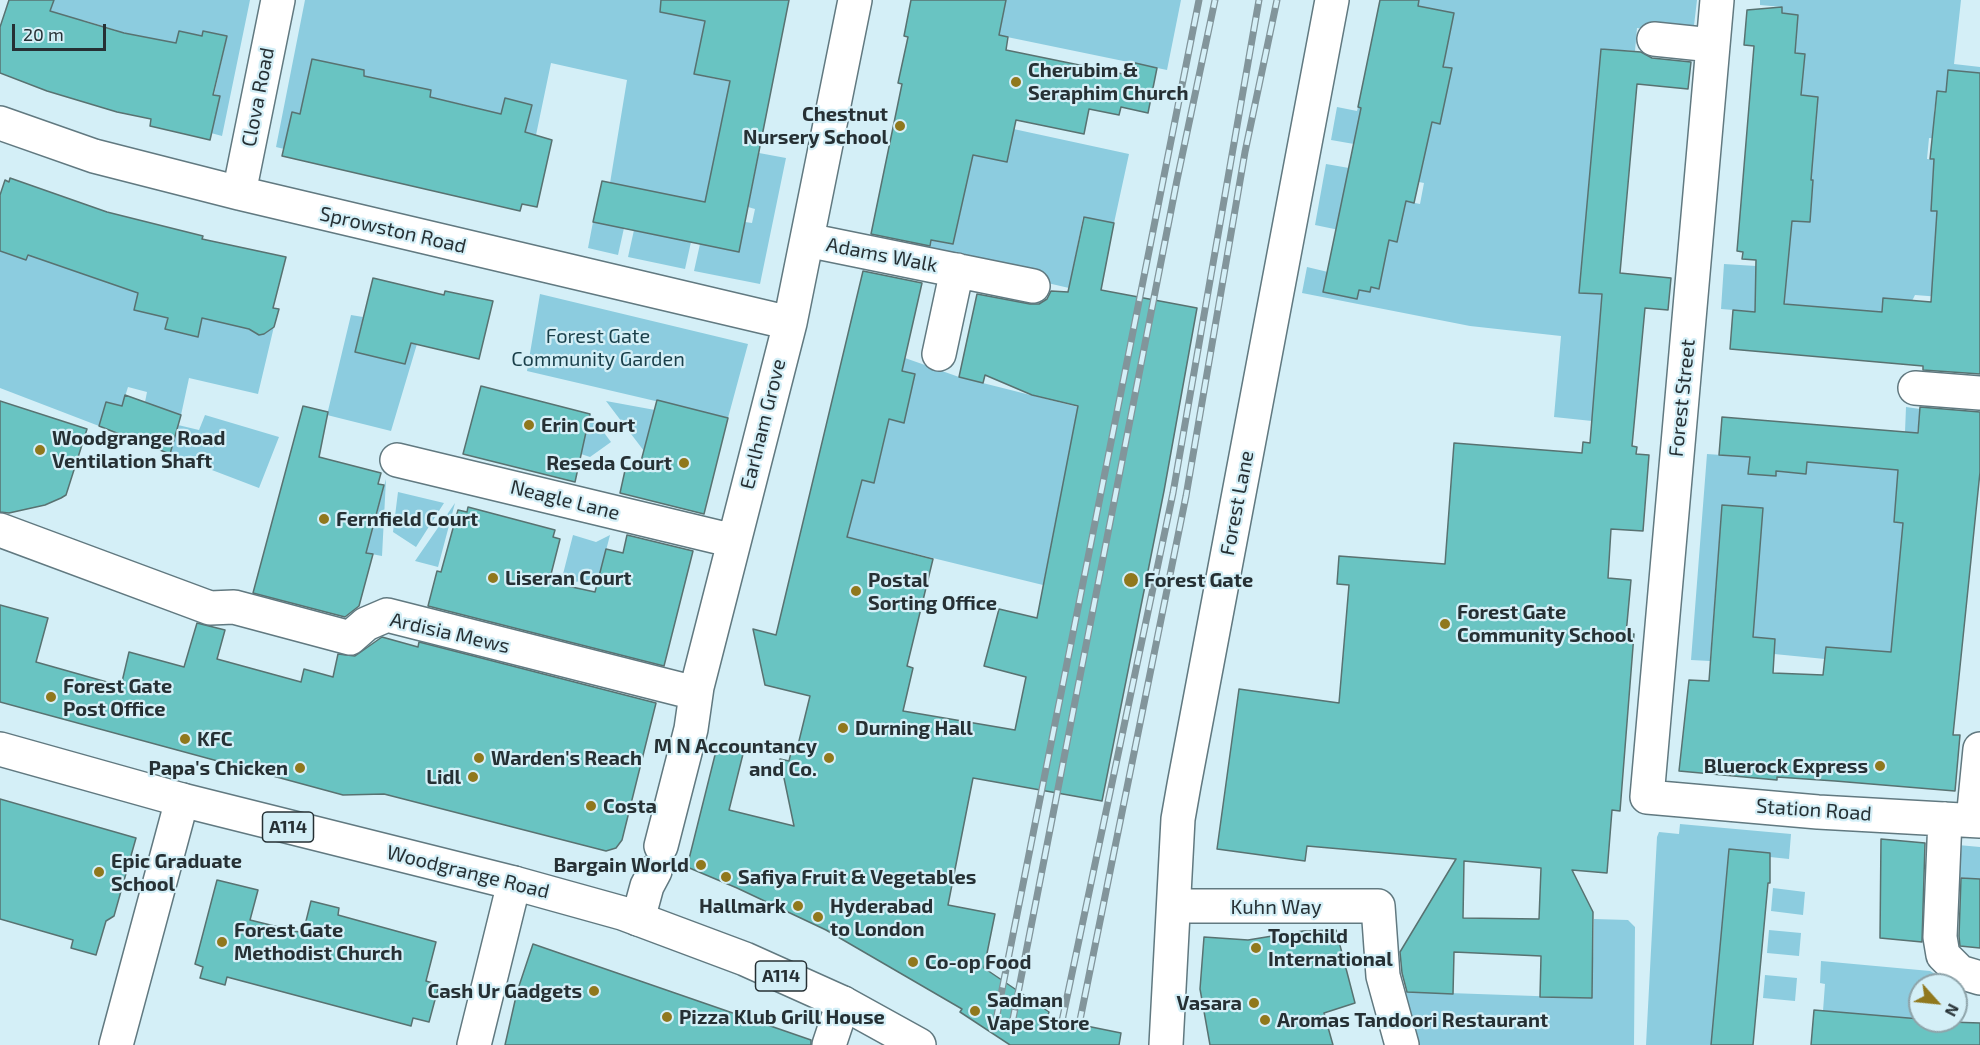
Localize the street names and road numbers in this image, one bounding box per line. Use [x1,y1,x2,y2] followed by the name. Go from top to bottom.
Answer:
[237,45,279,149] street label: Clova Road
[317,201,469,259] street label: Sprowston Road
[824,232,940,278] street label: Adams Walk
[1664,338,1700,458] street label: Forest Street
[735,356,791,492] street label: Earlham Grove
[1215,449,1259,557] street label: Forest Lane
[508,475,622,525] street label: Neagle Lane
[388,608,512,658] street label: Ardisia Mews
[1755,794,1873,826] street label: Station Road
[262,812,314,842] road number: A114
[384,840,552,904] street label: Woodgrange Road
[1230,895,1322,919] street label: Kuhn Way
[756,961,806,991] road number: A114

